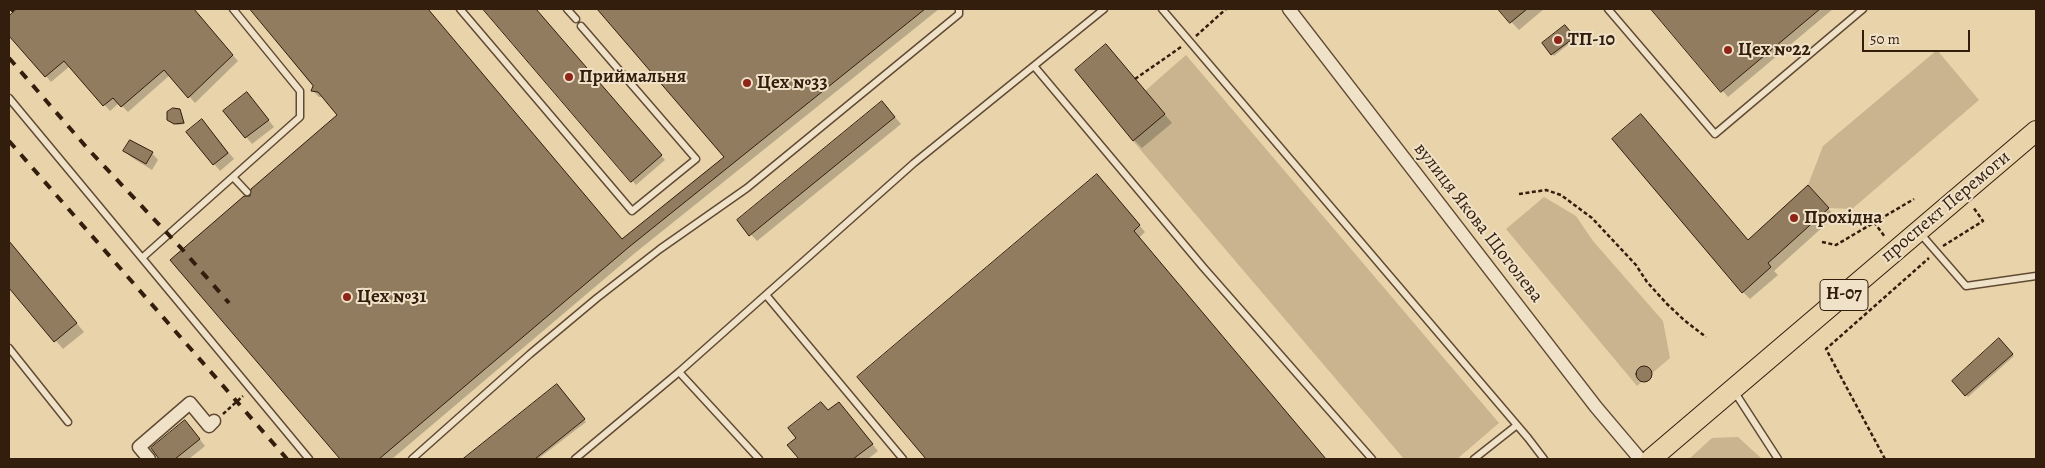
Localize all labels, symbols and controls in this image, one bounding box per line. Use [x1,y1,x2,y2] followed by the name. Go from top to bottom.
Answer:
[1865,20,1972,52] scale bar
[1568,29,1615,51] place label: ТП-10
[1870,29,1900,49] text: 50 m
[1552,34,1564,46] marker: ТП-10
[1738,39,1811,61] place label: Цех №22
[1722,44,1734,56] marker: Цех №22
[579,66,686,88] place label: Приймальня
[563,71,575,83] marker: Приймальня
[757,72,828,94] place label: Цех №33
[741,77,753,89] marker: Цех №33
[1409,139,1547,307] street label: вулиця Якова Щоголева
[1877,146,2015,268] street label: проспект Перемоги
[1804,207,1883,229] place label: Прохідна
[1788,212,1800,224] marker: Прохідна
[1820,280,1868,310] road number: Н-07
[357,286,426,308] place label: Цех №31
[341,291,353,303] marker: Цех №31

